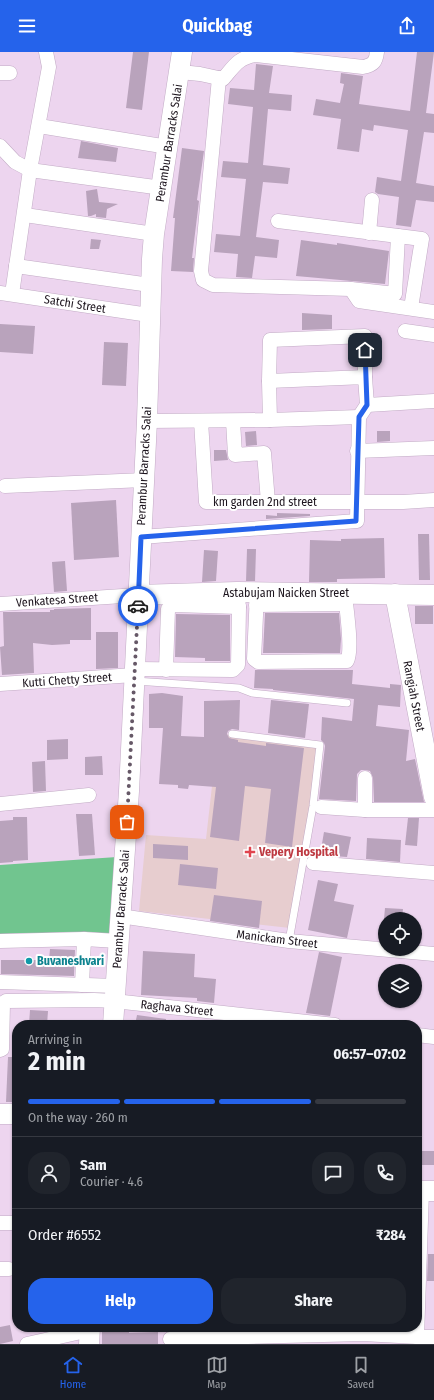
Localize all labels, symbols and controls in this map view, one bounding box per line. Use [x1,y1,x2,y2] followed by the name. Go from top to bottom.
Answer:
[16,15,38,37] icon: menu
[182,15,252,37] text: Quickbag
[396,15,418,37] icon: share
[153,83,185,203] street label: Perambur Barracks Salai
[43,292,107,316] street label: Satchi Street
[348,333,382,367] pin
[354,339,376,361] icon: home
[134,406,154,526] street label: Perambur Barracks Salai
[213,495,317,509] street label: km garden 2nd street
[118,586,158,626] courier
[223,586,349,600] street label: Astabujam Naicken Street
[15,590,99,610] street label: Venkatesa Street
[127,595,149,617] icon: car
[400,659,428,733] street label: Rangiah Street
[22,670,112,690] street label: Kutti Chetty Street
[110,805,144,839] pin
[116,811,138,833] icon: bag
[258,845,339,859] place label: Vepery Hospital
[244,846,256,858] marker: Vepery Hospital
[110,849,132,969] street label: Perambur Barracks Salai
[378,912,422,1008] map controls
[378,912,422,956] button: locate
[236,927,318,951] street label: Manickam Street
[37,954,104,968] place label: Buvaneshvari
[24,956,34,966] marker: Buvaneshvari
[378,964,422,1008] button: layers
[140,997,214,1019] street label: Raghava Street
[28,1032,82,1047] text: Arriving in
[333,1045,406,1063] text: 06:57–07:02
[28,1046,86,1077] text: 2 min
[28,1110,128,1125] text: On the way · 260 m
[28,1152,70,1194] button: person
[312,1152,354,1194] button: chat
[364,1152,406,1194] button: phone
[80,1156,107,1174] text: Sam
[80,1174,143,1189] text: Courier · 4.6
[28,1226,101,1244] text: Order #6552
[376,1226,406,1244] text: ₹284
[28,1278,213,1324] button: Help
[221,1278,406,1324] button: Share
[60,1354,86,1391] tab: Home
[206,1354,228,1391] tab: Map
[347,1354,374,1391] tab: Saved

